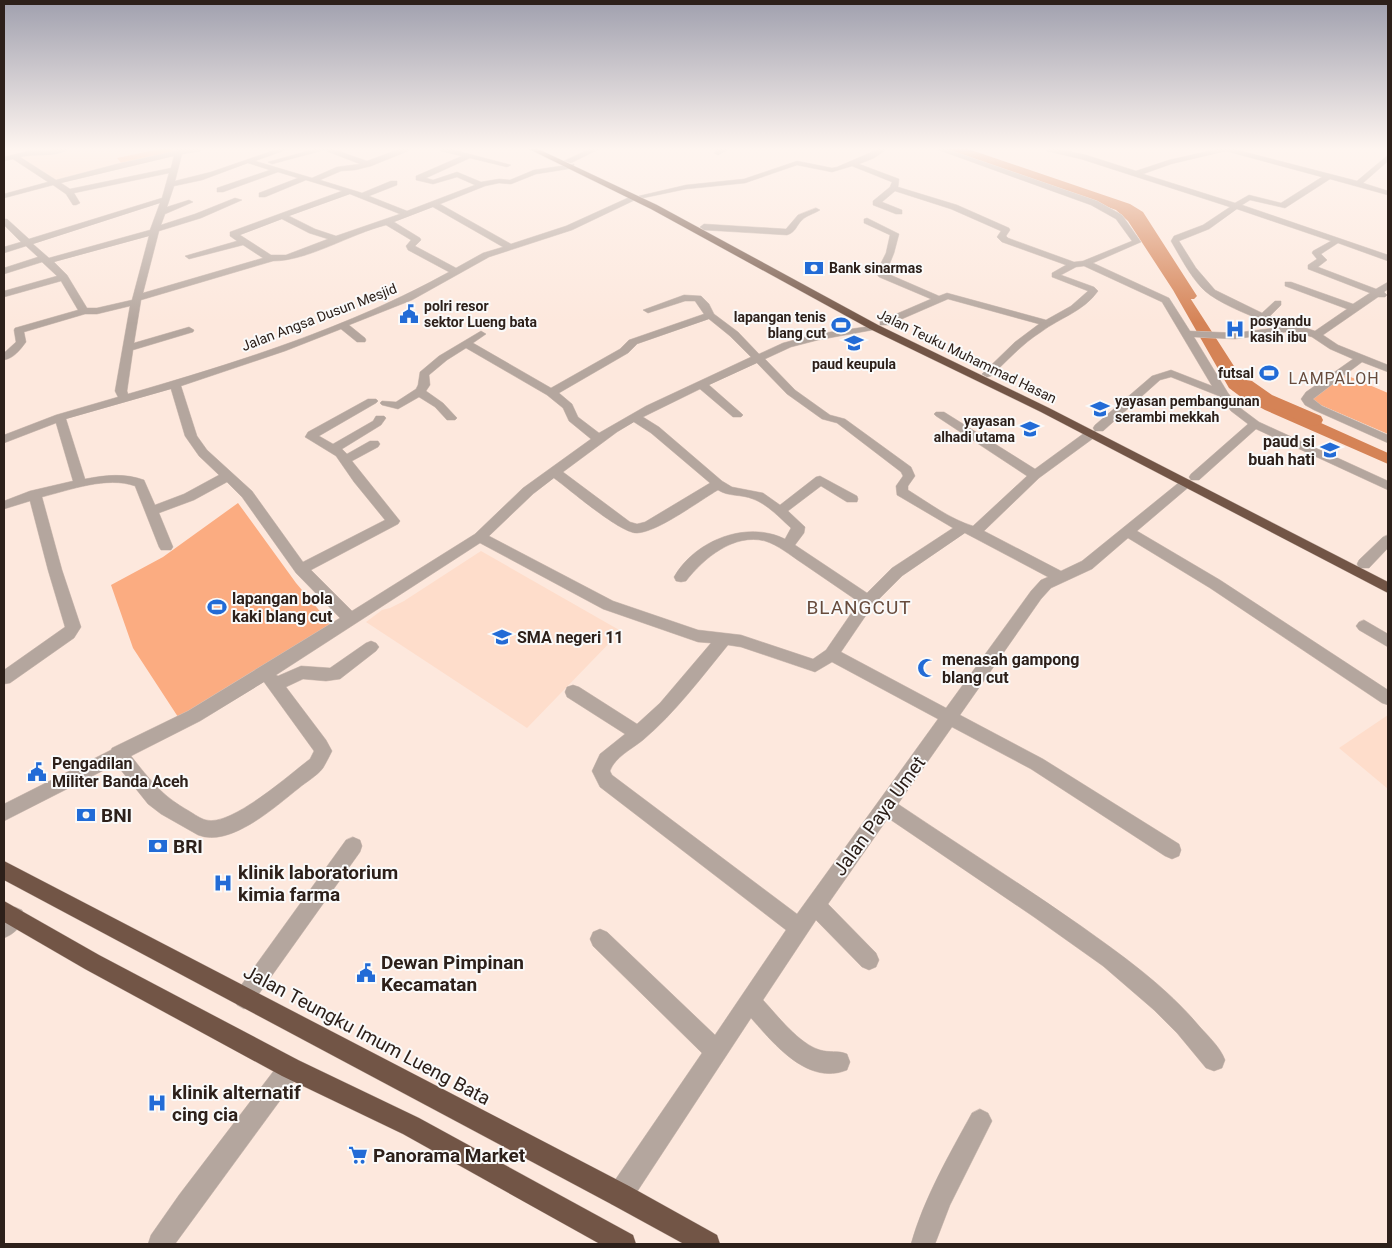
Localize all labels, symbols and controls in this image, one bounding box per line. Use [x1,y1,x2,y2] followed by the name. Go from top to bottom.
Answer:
[803,257,825,279] bank icon: Bank sinarmas
[829,260,922,276] place label: Bank sinarmas
[239,280,399,354] street label: Jalan Angsa Dusun Mesjid
[424,298,538,330] place label: polri resor sektor Lueng bata
[398,303,420,325] public building icon: polri resor sektor Lueng bata
[875,306,1059,406] street label: Jalan Teuku Muhammad Hasan
[734,309,826,341] place label: lapangan tenis blang cut
[1250,313,1311,345] place label: posyandu kasih ibu
[830,314,852,336] sports icon: lapangan tenis blang cut
[1224,318,1246,340] hospital icon: posyandu kasih ibu
[843,332,865,354] school or university icon: paud keupula
[812,356,897,372] place label: paud keupula
[1258,362,1280,384] sports icon: futsal
[1218,365,1254,381] place label: futsal
[1288,369,1380,388] district label: LAMPALOH
[1115,393,1260,425] place label: yayasan pembangunan serambi mekkah
[1089,398,1111,420] school or university icon: yayasan pembangunan serambi mekkah
[934,413,1015,445] place label: yayasan alhadi utama
[1019,418,1041,440] school or university icon: yayasan alhadi utama
[1248,432,1315,469] place label: paud si buah hati
[1319,439,1341,461] school or university icon: paud si buah hati
[232,589,333,626] place label: lapangan bola kaki blang cut
[206,596,228,618] sports icon: lapangan bola kaki blang cut
[806,596,912,619] district label: BLANGCUT
[491,626,513,648] school or university icon: SMA negeri 11
[517,628,624,647] place label: SMA negeri 11
[942,650,1079,687] place label: menasah gampong blang cut
[916,657,938,679] mosque icon: menasah gampong blang cut
[828,752,930,880] street label: Jalan Paya Umet
[52,754,189,791] place label: Pengadilan Militer Banda Aceh
[26,761,48,783] public building icon: Pengadilan Militer Banda Aceh
[75,804,97,826] bank icon: BNI
[101,804,132,827] place label: BNI
[147,835,169,857] bank icon: BRI
[173,835,203,858] place label: BRI
[238,861,398,906] place label: klinik laboratorium kimia farma
[212,872,234,894] hospital icon: klinik laboratorium kimia farma
[381,951,524,996] place label: Dewan Pimpinan Kecamatan
[240,960,494,1110] street label: Jalan Teungku Imum Lueng Bata
[355,962,377,984] public building icon: Dewan Pimpinan Kecamatan
[172,1081,301,1126] place label: klinik alternatif cing cia
[146,1092,168,1114] hospital icon: klinik alternatif cing cia
[347,1144,369,1166] supermarket icon: Panorama Market
[373,1144,526,1167] place label: Panorama Market

